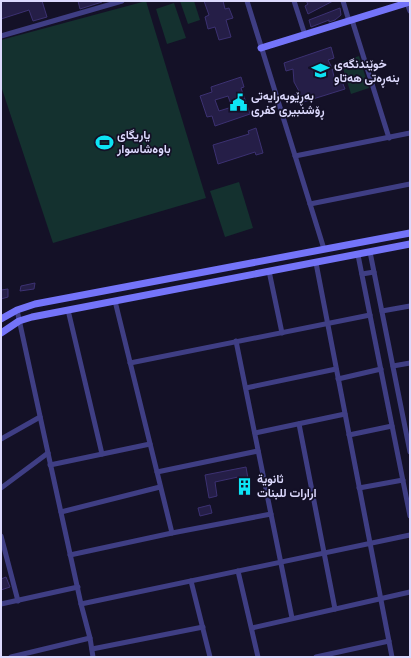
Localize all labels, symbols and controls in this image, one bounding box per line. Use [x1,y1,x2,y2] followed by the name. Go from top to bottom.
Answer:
[334,56,400,88] place label: خوێندنگەی بنەڕەتی هەتاو
[311,61,331,81] school or university icon: خوێندنگەی بنەڕەتی هەتاو
[251,88,325,120] place label: بەڕێوبەرایەتی ڕۆشنبیری کفری
[228,93,248,113] public building icon: بەڕێوبەرایەتی ڕۆشنبیری کفری
[116,127,171,157] place label: یاریگای باوەشاسوار
[94,132,114,152] sports icon: یاریگای باوەشاسوار
[257,471,317,501] place label: ثانوية ارارات للبنات
[234,476,254,496] building icon: ثانوية ارارات للبنات

